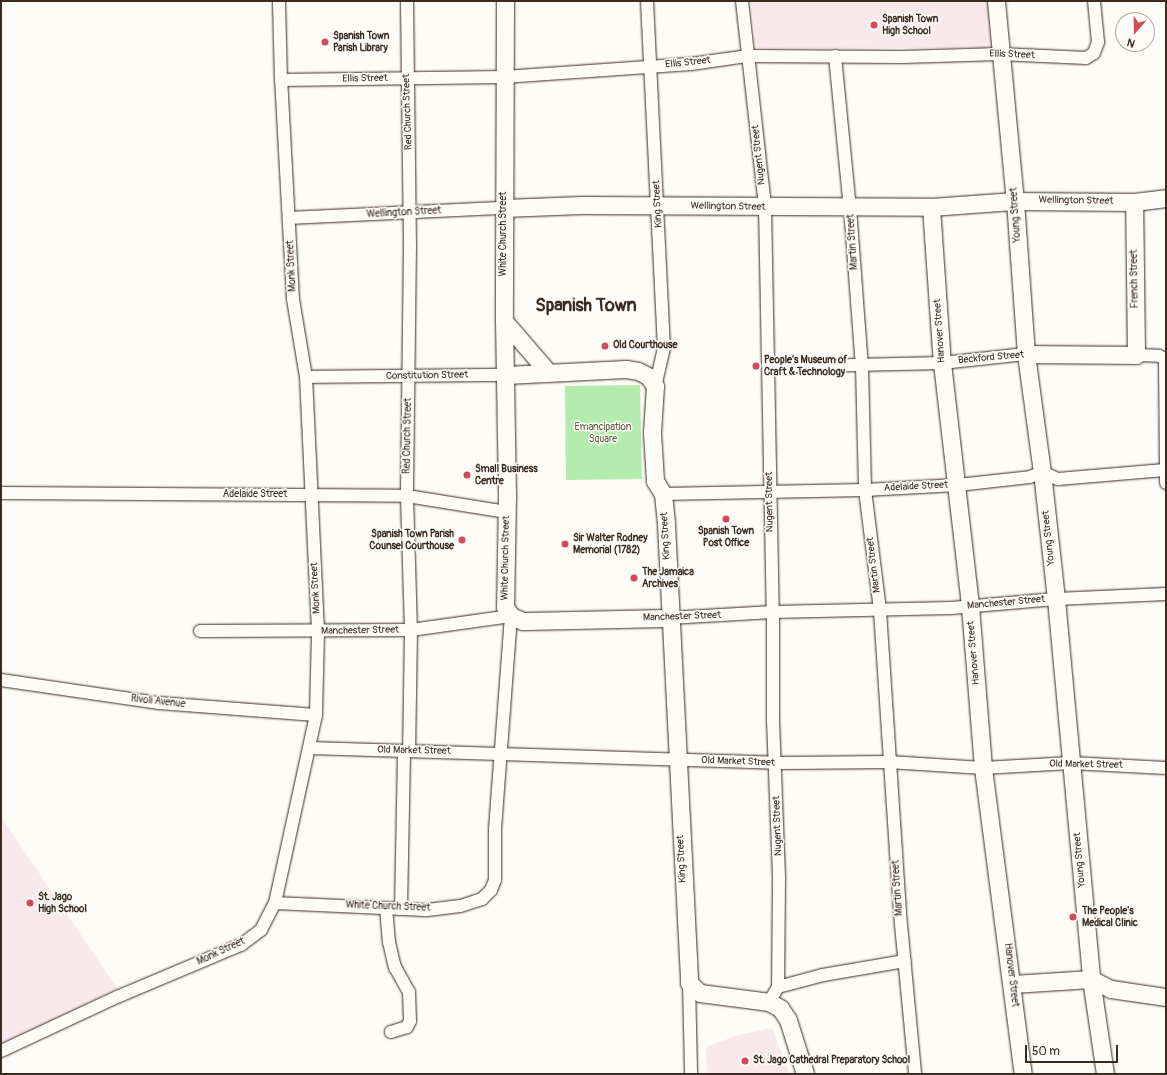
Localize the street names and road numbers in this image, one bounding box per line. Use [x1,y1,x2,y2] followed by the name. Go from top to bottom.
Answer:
[989,48,1035,62] street label: Ellis Street
[665,55,711,71] street label: Ellis Street
[342,73,388,85] street label: Ellis Street
[401,74,415,150] street label: Red Church Street
[750,124,768,186] street label: Nugent Street
[651,180,665,228] street label: King Street
[1008,187,1024,243] street label: Young Street
[498,192,510,276] street label: White Church Street
[1038,194,1114,208] street label: Wellington Street
[690,200,766,214] street label: Wellington Street
[366,205,442,221] street label: Wellington Street
[845,214,861,270] street label: Martin Street
[285,240,299,292] street label: Monk Street
[1128,249,1142,309] street label: French Street
[932,299,948,363] street label: Hanover Street
[957,349,1025,367] street label: Beckford Street
[386,369,468,383] street label: Constitution Street
[401,398,415,474] street label: Red Church Street
[763,472,777,532] street label: Nugent Street
[884,479,948,495] street label: Adelaide Street
[223,489,287,501] street label: Adelaide Street
[1040,510,1058,566] street label: Young Street
[659,512,673,560] street label: King Street
[499,516,513,600] street label: White Church Street
[865,536,883,594] street label: Martin Street
[309,562,323,614] street label: Monk Street
[967,594,1045,612] street label: Manchester Street
[643,610,721,624] street label: Manchester Street
[965,620,983,686] street label: Hanover Street
[321,624,399,638] street label: Manchester Street
[130,693,186,711] street label: Rivoli Avenue
[377,744,451,758] street label: Old Market Street
[701,755,775,769] street label: Old Market Street
[1049,758,1123,772] street label: Old Market Street
[771,796,785,856] street label: Nugent Street
[1072,832,1088,888] street label: Young Street
[675,835,689,883] street label: King Street
[890,860,906,916] street label: Martin Street
[345,900,431,914] street label: White Church Street
[195,936,247,968] street label: Monk Street
[1001,942,1021,1008] street label: Hanover Street

